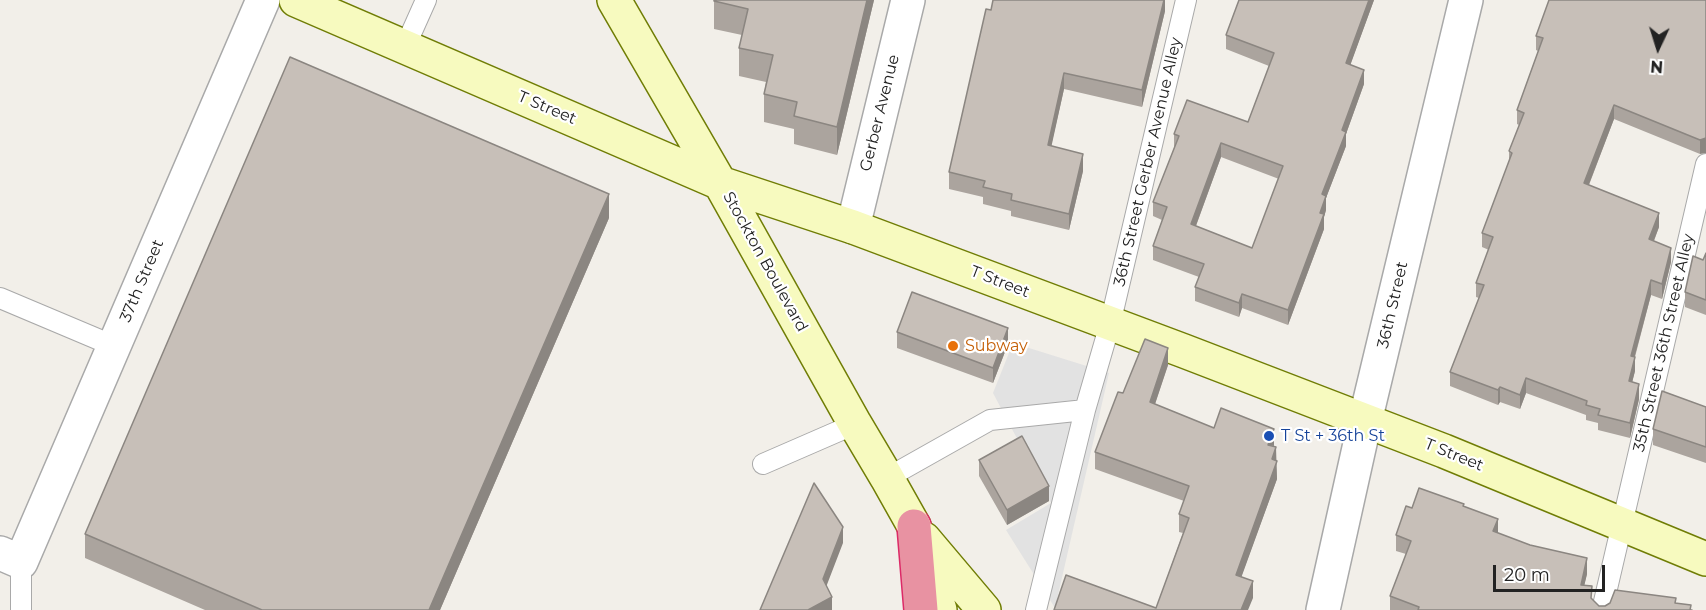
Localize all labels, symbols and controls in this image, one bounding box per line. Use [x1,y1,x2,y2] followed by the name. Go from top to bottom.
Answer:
[1628,18,1688,78] north arrow
[1110,36,1186,288] street label: 36th Street Gerber Avenue Alley
[856,53,904,173] street label: Gerber Avenue
[1650,57,1664,76] text: N
[515,87,579,129] street label: T Street
[718,189,812,335] street label: Stockton Boulevard
[1630,232,1698,454] street label: 35th Street 36th Street Alley
[116,237,168,325] street label: 37th Street
[1374,260,1412,350] street label: 36th Street
[968,262,1032,302] street label: T Street
[965,336,1028,356] place label: Subway
[946,339,960,353] marker: Subway
[1281,426,1385,446] place label: T St + 36th St
[1262,429,1276,443] marker: T St + 36th St
[1422,435,1486,475] street label: T Street
[1496,553,1608,591] scale bar
[1504,564,1550,586] text: 20 m

